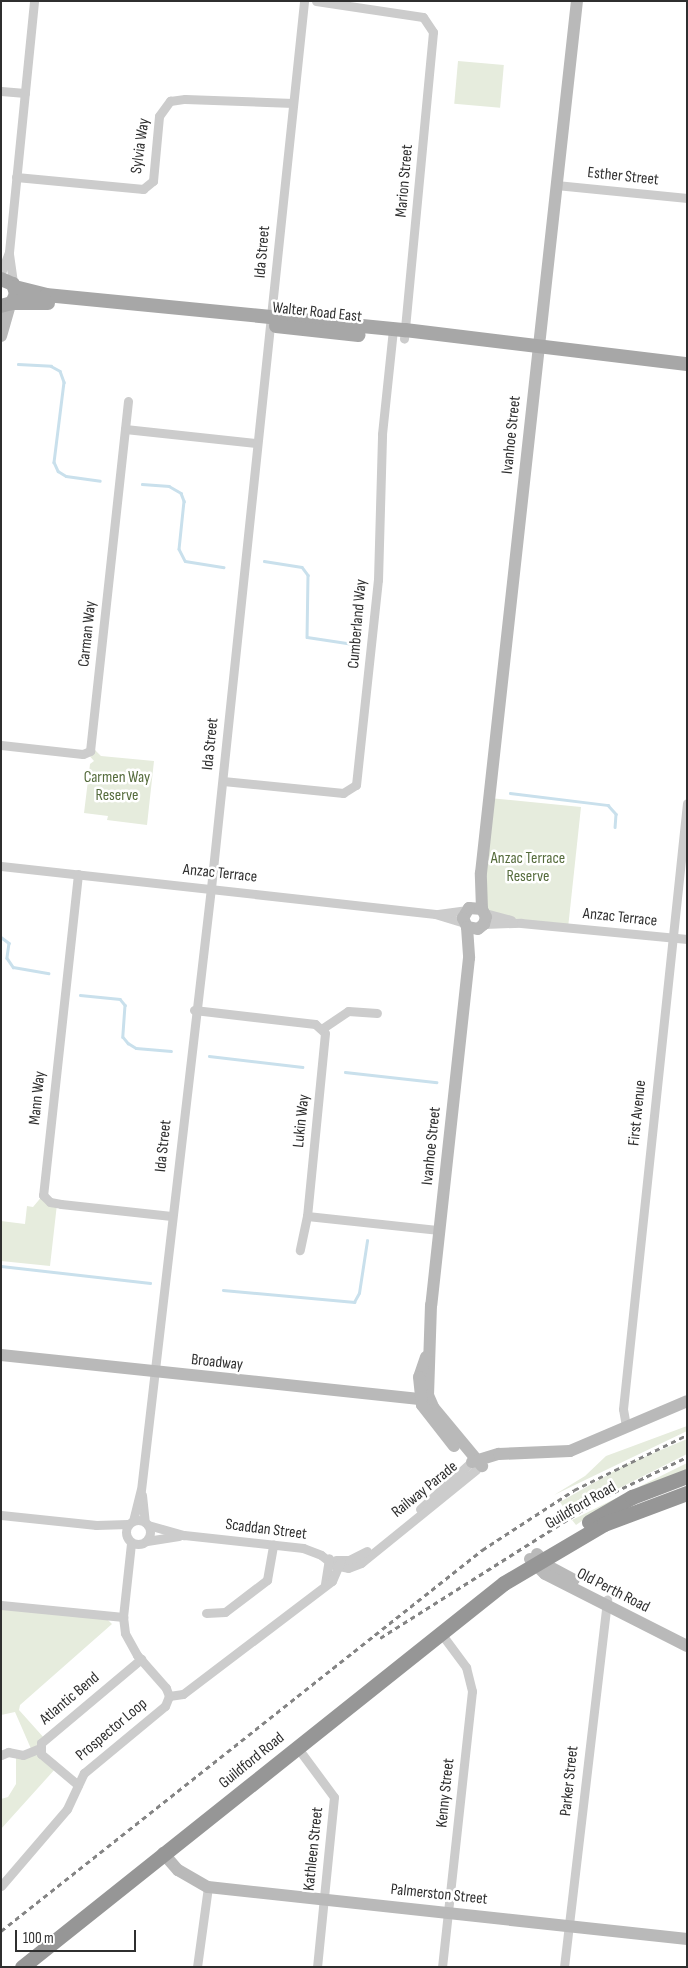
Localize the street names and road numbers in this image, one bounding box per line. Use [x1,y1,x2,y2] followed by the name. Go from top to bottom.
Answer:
[128,117,154,175] street label: Sylvia Way
[392,144,418,218] street label: Marion Street
[586,164,660,190] street label: Esther Street
[251,225,275,279] street label: Ida Street
[271,299,363,327] street label: Walter Road East
[498,395,526,475] street label: Ivanhoe Street
[345,578,371,670] street label: Cumberland Way
[75,600,101,668] street label: Carman Way
[199,717,223,771] street label: Ida Street
[182,861,258,887] street label: Anzac Terrace
[582,905,658,931] street label: Anzac Terrace
[26,1070,50,1126] street label: Mann Way
[625,1079,651,1147] street label: First Avenue
[290,1093,314,1149] street label: Lukin Way
[418,1106,446,1186] street label: Ivanhoe Street
[152,1119,176,1173] street label: Ida Street
[190,1351,244,1375] street label: Broadway
[388,1458,462,1522] street label: Railway Parade
[542,1478,620,1534] street label: Guildford Road
[224,1515,308,1545] street label: Scaddan Street
[573,1565,653,1617] street label: Old Perth Road
[36,1669,104,1729] street label: Atlantic Bend
[73,1695,151,1765] street label: Prospector Loop
[215,1729,289,1793] street label: Guildford Road
[557,1745,583,1817] street label: Parker Street
[433,1757,459,1829] street label: Kenny Street
[300,1806,328,1892] street label: Kathleen Street
[390,1880,488,1910] street label: Palmerston Street

